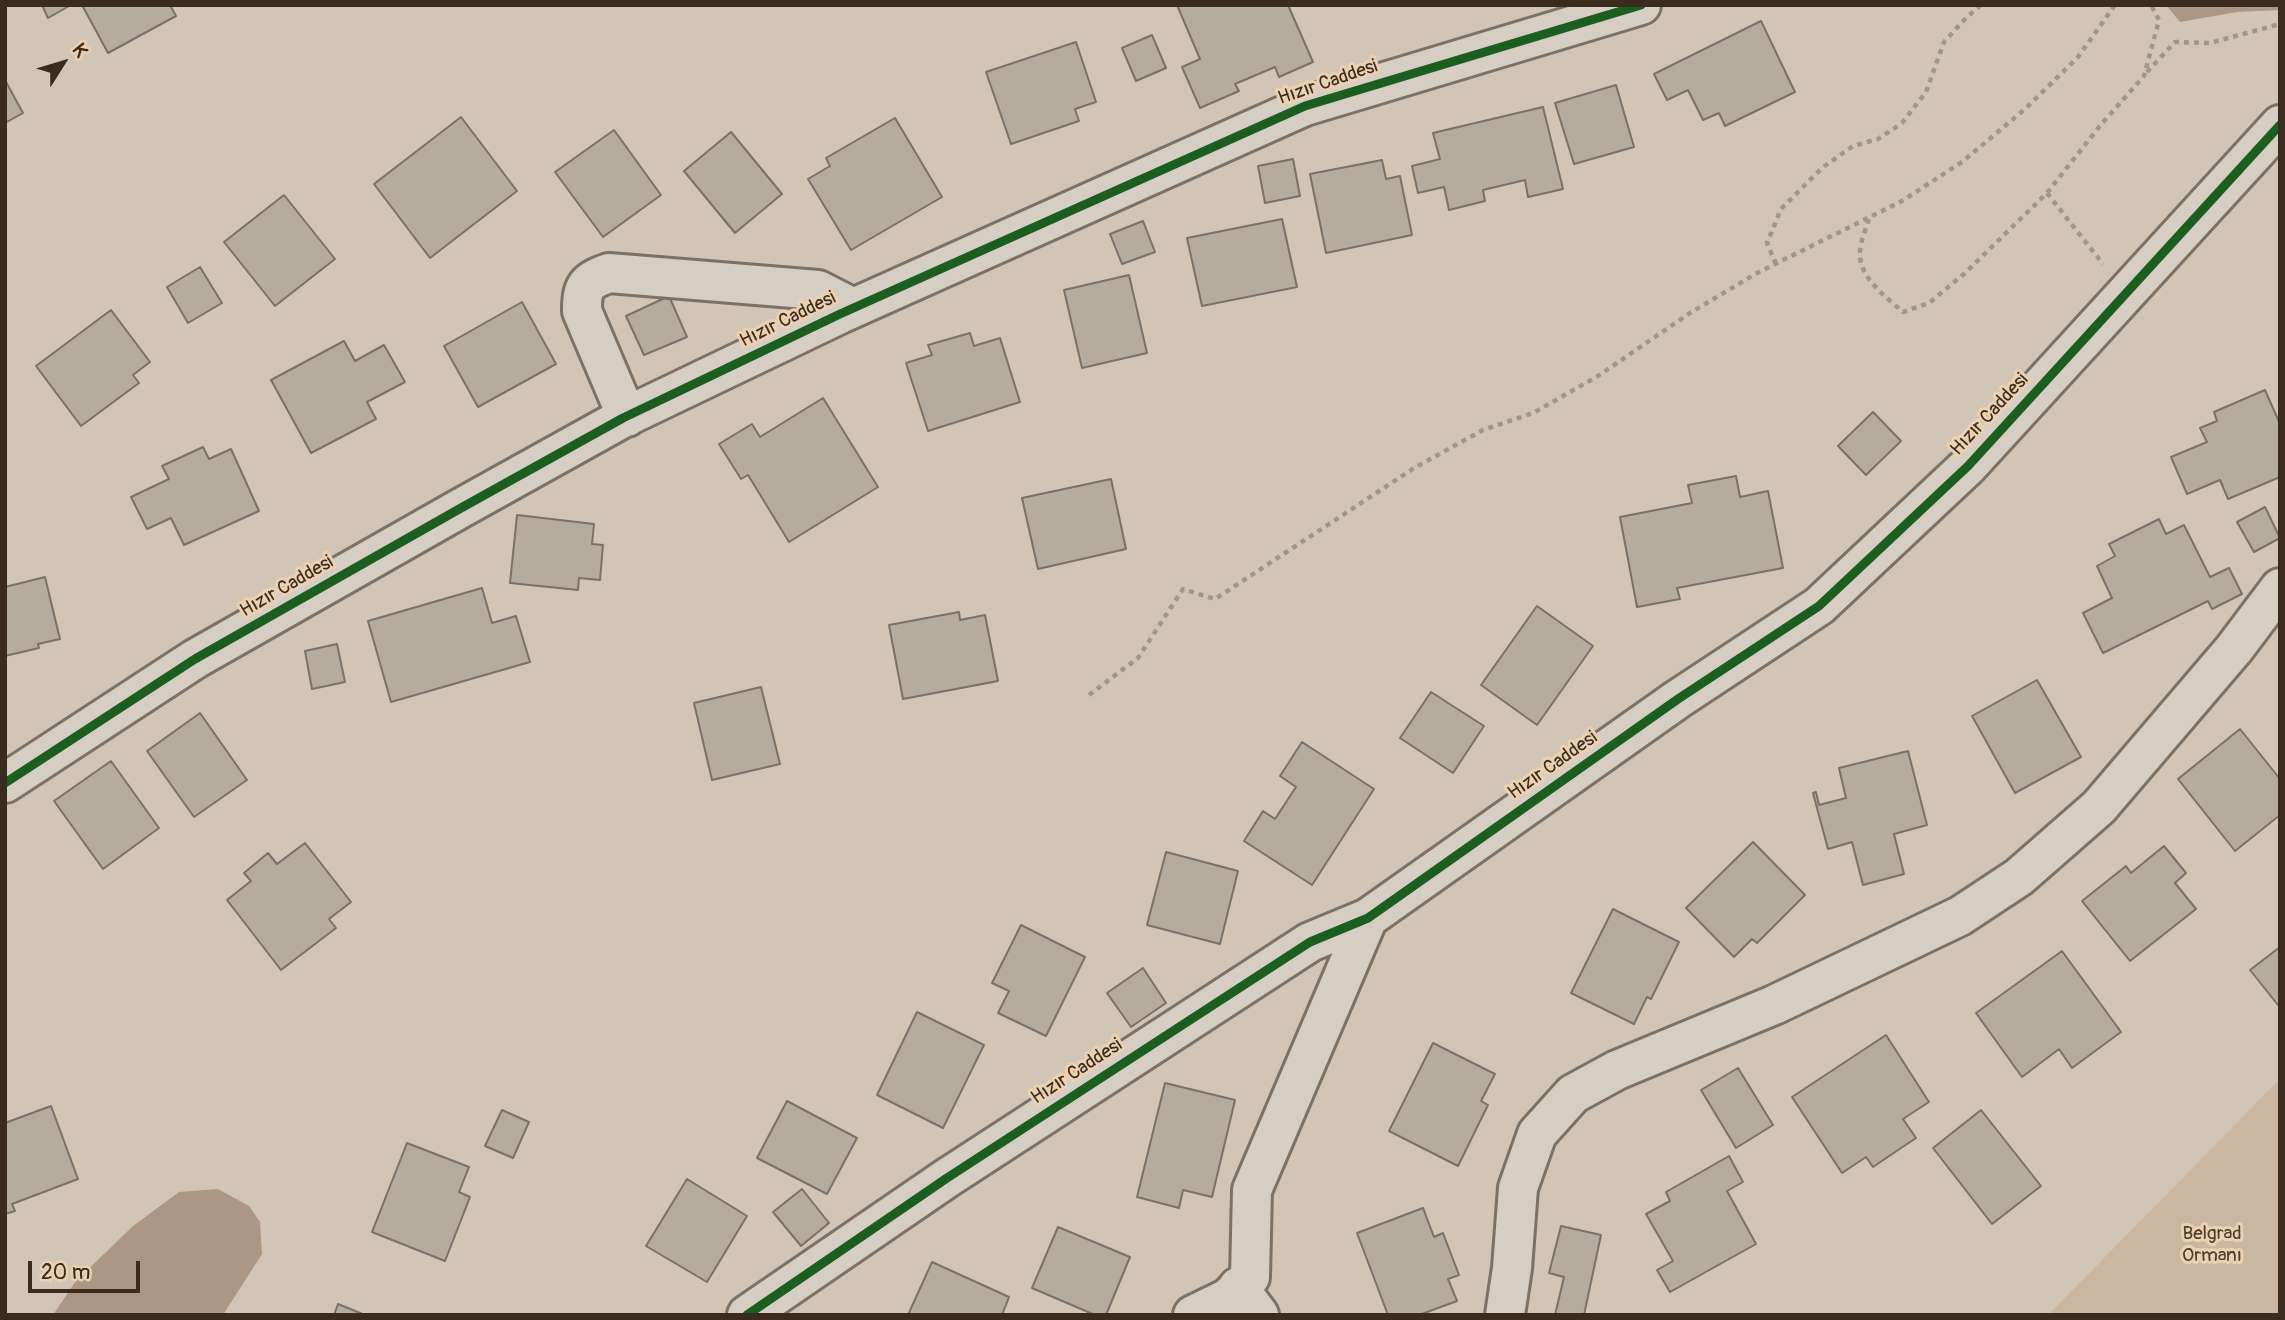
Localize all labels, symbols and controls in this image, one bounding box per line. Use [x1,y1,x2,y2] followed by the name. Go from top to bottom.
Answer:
[28,28,98,98] north arrow
[67,39,93,62] text: K
[1275,55,1381,111] street label: Hızır Caddesi
[736,287,840,353] street label: Hızır Caddesi
[1946,369,2034,461] street label: Hızır Caddesi
[236,551,338,623] street label: Hızır Caddesi
[1504,727,1602,805] street label: Hızır Caddesi
[1027,1034,1127,1110] street label: Hızır Caddesi
[2182,1223,2242,1267] park label: Belgrad Ormanı
[32,1246,144,1290] scale bar
[41,1259,90,1286] text: 20 m

